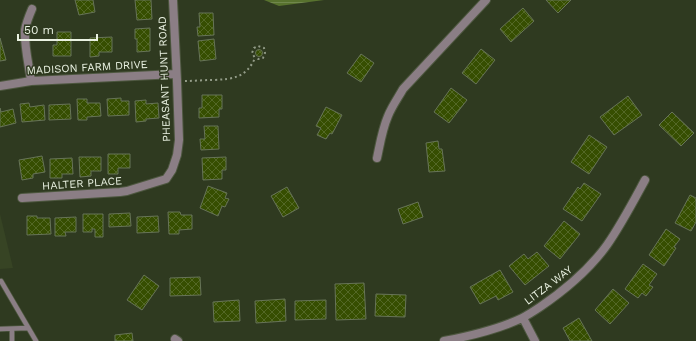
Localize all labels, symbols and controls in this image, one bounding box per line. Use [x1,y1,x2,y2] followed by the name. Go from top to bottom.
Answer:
[18,16,97,42] scale bar
[156,16,173,142] street label: PHEASANT HUNT ROAD
[24,23,54,37] text: 50 m
[26,58,148,77] street label: MADISON FARM DRIVE
[42,174,122,193] street label: HALTER PLACE
[522,263,575,308] street label: LITZA WAY

